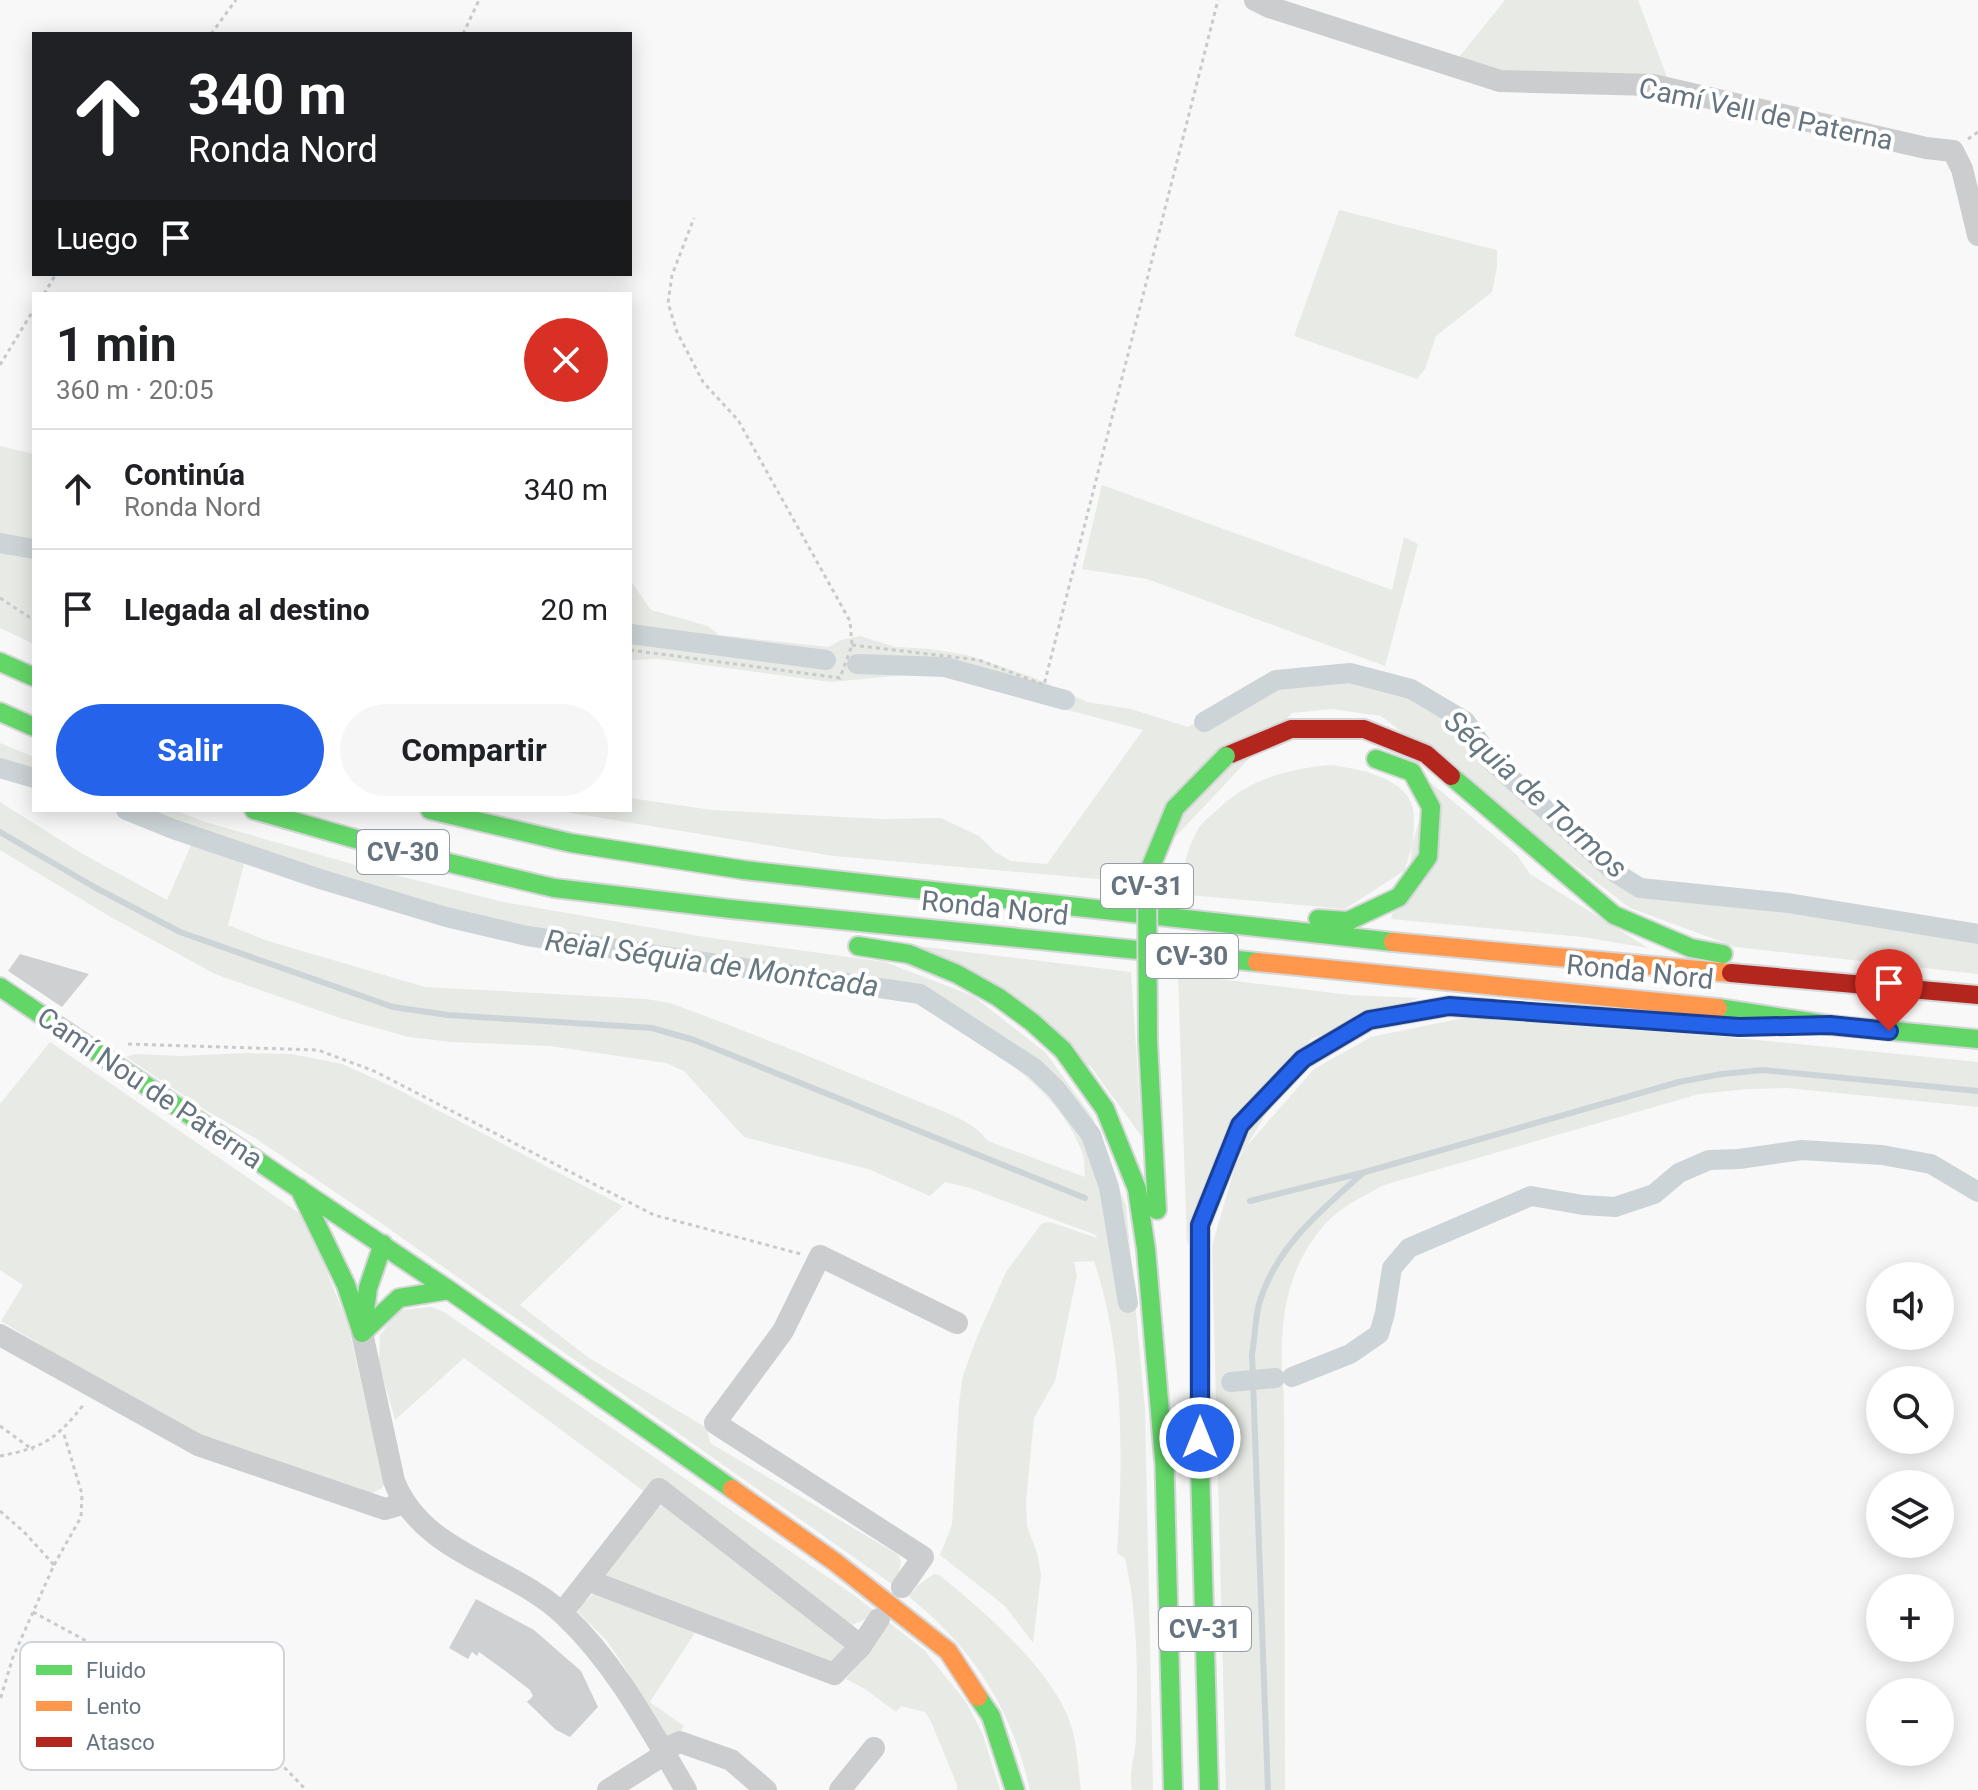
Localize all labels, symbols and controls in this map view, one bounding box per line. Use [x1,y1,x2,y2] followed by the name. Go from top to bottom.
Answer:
[188,62,347,128] text: 340 m
[56,64,160,168] icon: ahead
[1636,71,1896,157] street label: Camí Vell de Paterna
[188,129,378,171] text: Ronda Nord
[154,216,198,260] icon: arrive
[56,221,138,256] text: Luego
[56,316,177,373] text: 1 min
[524,318,608,402] button: close
[56,375,214,405] text: 360 m · 20:05
[124,457,245,492] text: Continúa
[56,467,100,511] icon: ahead
[524,472,608,507] text: 340 m
[124,492,261,522] text: Ronda Nord
[56,587,100,631] icon: arrive
[124,592,370,627] text: Llegada al destino
[541,592,608,627] text: 20 m
[1437,703,1635,885] water label: Séquia de Tormos
[56,704,324,796] button: Salir
[340,704,608,796] button: Compartir
[357,830,449,874] road number: CV-30
[1101,864,1193,908] road number: CV-31
[920,884,1070,932] street label: Ronda Nord
[543,922,881,1004] water label: Reial Séquia de Montcada
[1146,934,1238,978] road number: CV-30
[1565,948,1715,996] street label: Ronda Nord
[1855,949,1923,1031] pin
[1867,961,1911,1005] icon: arrive
[31,1000,269,1176] street label: Camí Nou de Paterna
[1866,1262,1954,1766] map controls
[1866,1262,1954,1350] button: sound
[1866,1366,1954,1454] button: search
[1158,1396,1242,1480] position arrow
[1866,1470,1954,1558] button: layers
[1866,1574,1954,1662] button: +
[1159,1607,1251,1651] road number: CV-31
[20,1642,284,1770] legend
[86,1658,146,1683] text: Fluido
[1866,1678,1954,1766] button: −
[86,1694,141,1719] text: Lento
[86,1730,155,1755] text: Atasco

